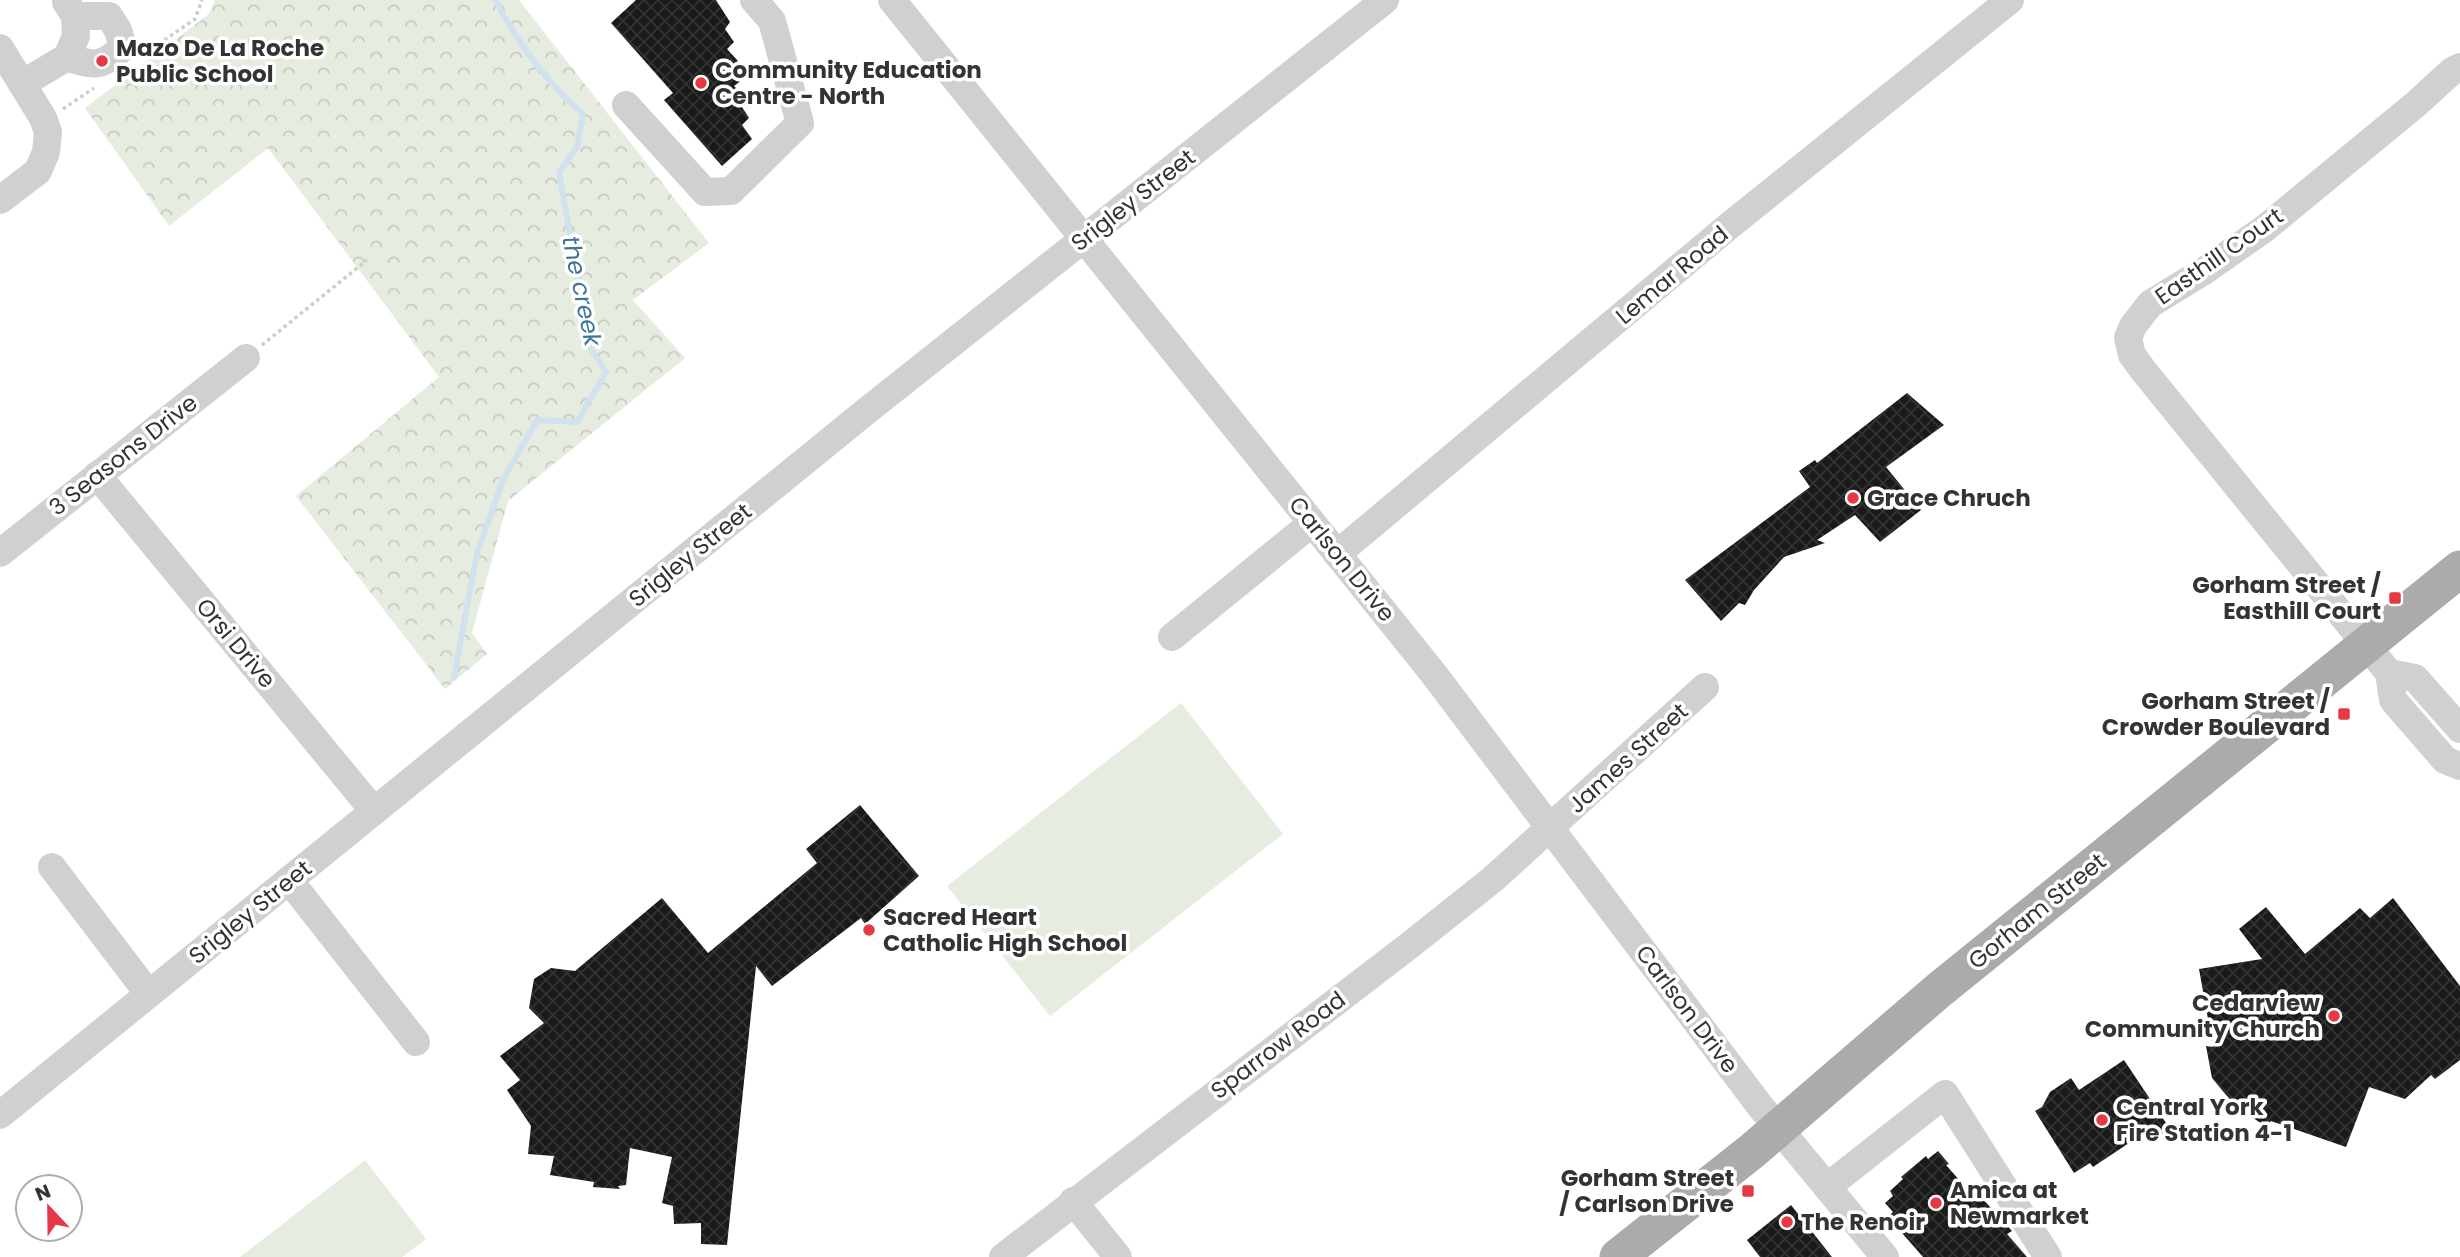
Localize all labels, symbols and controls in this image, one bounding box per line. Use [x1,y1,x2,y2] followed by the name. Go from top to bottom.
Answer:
[116,32,324,90] place label: Mazo De La Roche Public School
[94,53,110,69] marker: Mazo De La Roche Public School
[715,54,982,112] place label: Community Education Centre - North
[693,75,709,91] marker: Community Education Centre - North
[1064,141,1202,259] street label: Srigley Street
[2149,200,2289,312] street label: Easthill Court
[1609,218,1735,332] street label: Lemar Road
[554,233,610,351] water label: the creek
[42,387,204,523] street label: 3 Seasons Drive
[1867,482,2031,514] place label: Grace Chruch
[1281,490,1403,628] street label: Carlson Drive
[1845,490,1861,506] marker: Grace Chruch
[622,495,758,615] street label: Srigley Street
[2192,569,2382,627] place label: Gorham Street / Easthill Court
[2387,590,2403,606] marker: Gorham Street / Easthill Court
[189,591,283,695] street label: Orsi Drive
[2102,685,2331,743] place label: Gorham Street / Crowder Boulevard
[1561,696,1695,820] street label: James Street
[2336,706,2352,722] marker: Gorham Street / Crowder Boulevard
[1961,846,2113,976] street label: Gorham Street
[182,852,318,972] street label: Srigley Street
[883,901,1127,959] place label: Sacred Heart Catholic High School
[861,922,877,938] marker: Sacred Heart Catholic High School
[1628,938,1746,1080] street label: Carlson Drive
[1204,984,1352,1106] street label: Sparrow Road
[2085,987,2320,1045] place label: Cedarview Community Church
[2326,1008,2342,1024] marker: Cedarview Community Church
[2116,1091,2292,1149] place label: Central York Fire Station 4-1
[2094,1112,2110,1128] marker: Central York Fire Station 4-1
[1559,1162,1734,1220] place label: Gorham Street / Carlson Drive
[14,1173,84,1243] north arrow
[1950,1174,2089,1232] place label: Amica at Newmarket
[31,1178,55,1208] text: N
[1740,1183,1756,1199] marker: Gorham Street / Carlson Drive
[1928,1195,1944,1211] marker: Amica at Newmarket
[1801,1206,1925,1238] place label: The Renoir
[1779,1214,1795,1230] marker: The Renoir

